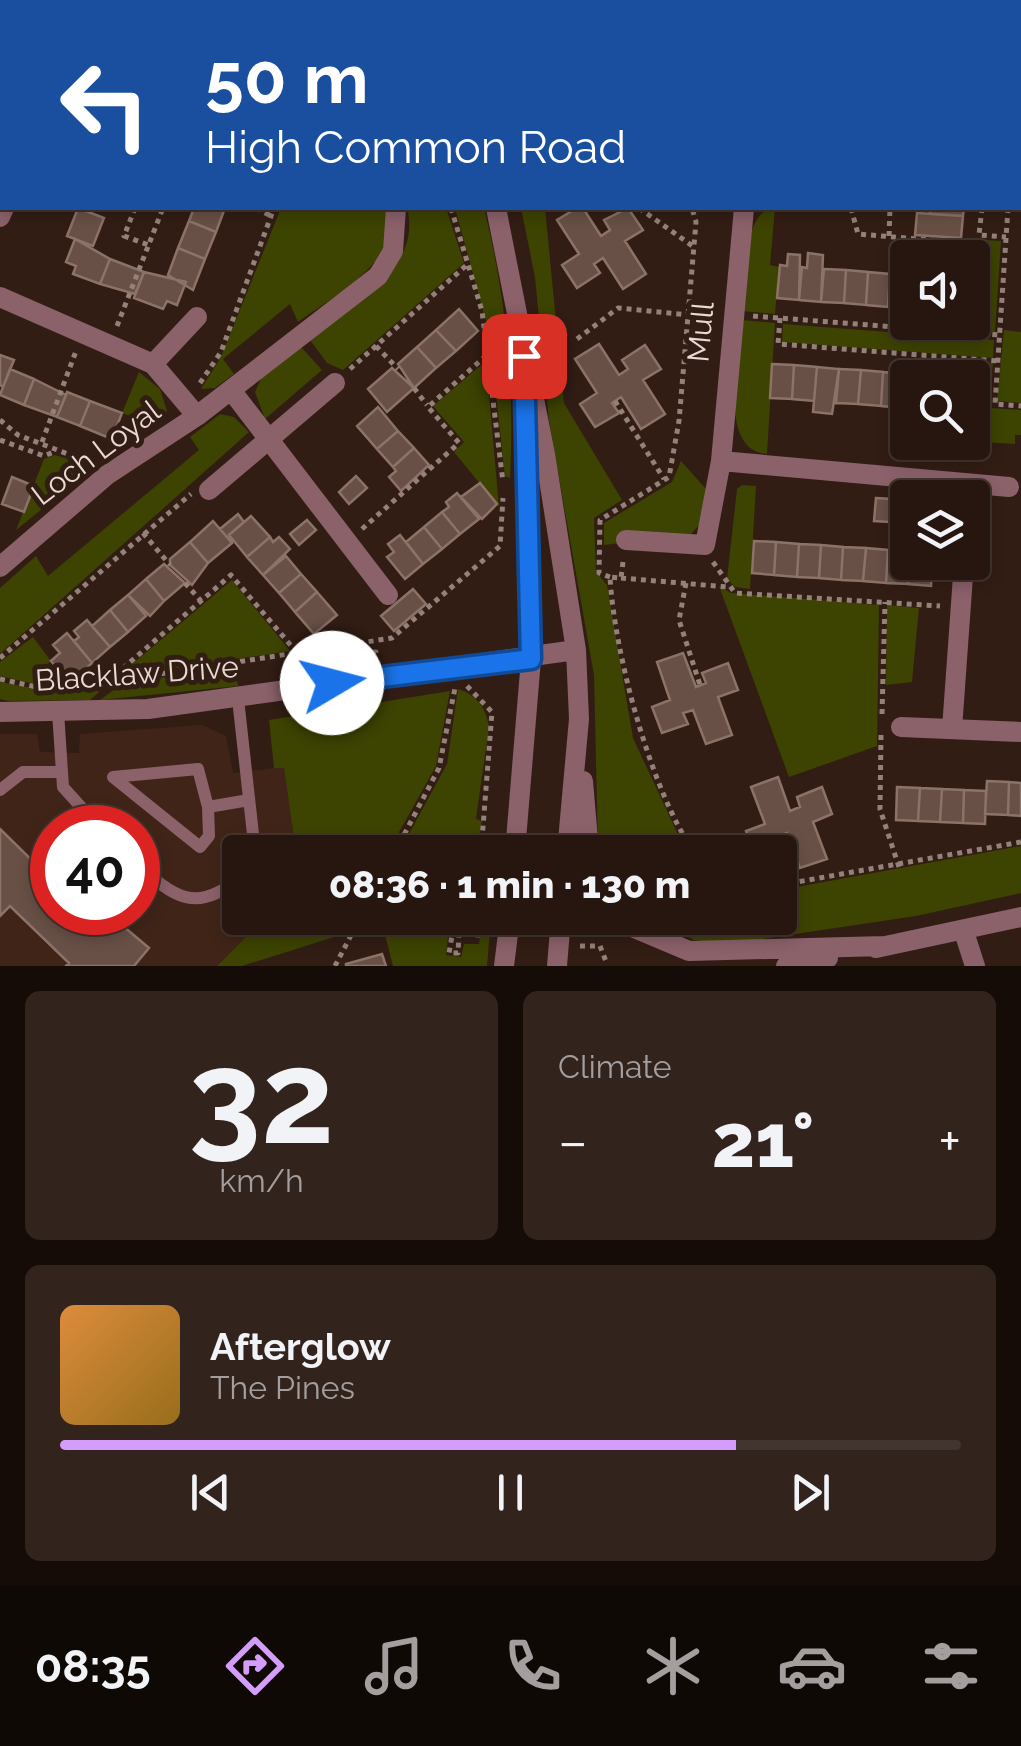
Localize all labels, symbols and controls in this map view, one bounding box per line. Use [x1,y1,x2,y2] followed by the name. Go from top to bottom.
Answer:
[205,37,369,119] text: 50 m
[40,40,170,170] icon: left
[205,121,626,174] text: High Common Road
[890,240,990,580] map controls
[890,240,990,340] button: sound
[680,299,721,364] street label: Mull
[482,314,567,399] pin
[497,329,552,384] icon: arrive
[890,360,990,460] button: search
[25,393,167,512] street label: Loch Loyal
[890,480,990,580] button: layers
[280,631,384,735] position arrow
[34,649,240,698] street label: Blacklaw Drive
[30,805,160,935] speed limit sign: 40
[329,862,690,907] text: 08:36 · 1 min · 130 m
[189,1021,334,1173] text: 32
[558,1048,672,1085] text: Climate
[712,1096,814,1185] text: 21°
[558,1109,588,1174] text: −
[938,1109,961,1174] text: +
[219,1162,304,1199] text: km/h
[210,1324,391,1369] text: Afterglow
[210,1369,355,1406] text: The Pines
[183,1465,238,1520] icon: previous
[483,1465,538,1520] icon: pause
[783,1465,838,1520] icon: next
[220,1631,290,1701] icon: directions
[359,1631,429,1701] icon: music
[498,1631,568,1701] icon: phone
[638,1631,708,1701] icon: climate
[777,1631,847,1701] icon: car
[916,1631,986,1701] icon: filters
[35,1640,151,1693] text: 08:35

